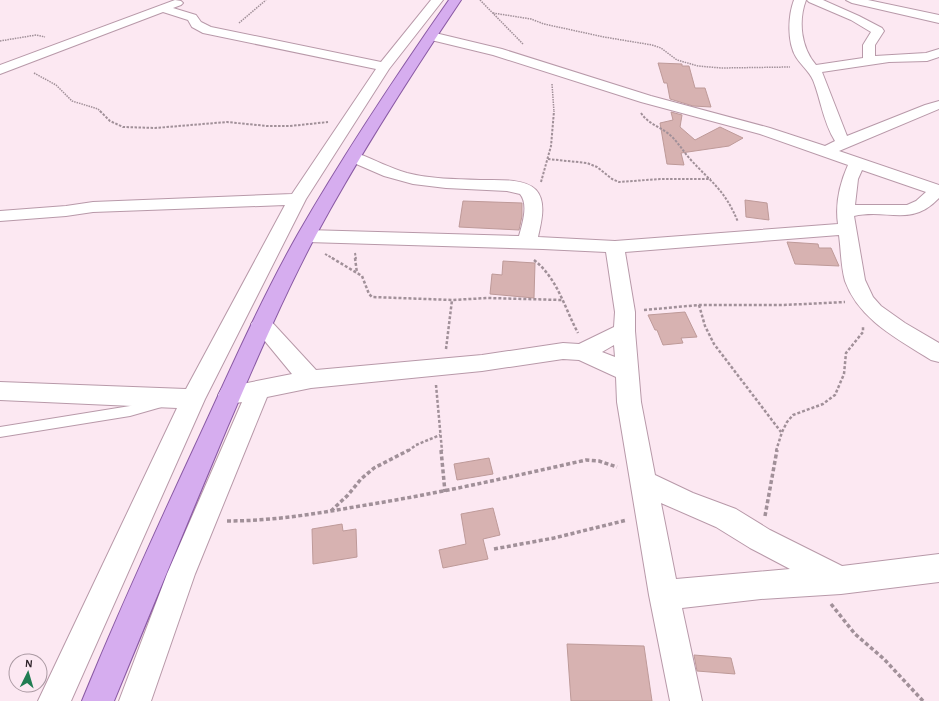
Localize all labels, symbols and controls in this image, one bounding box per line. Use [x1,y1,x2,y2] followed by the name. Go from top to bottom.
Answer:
[8,653,48,693] north arrow
[25,658,33,669] text: N

